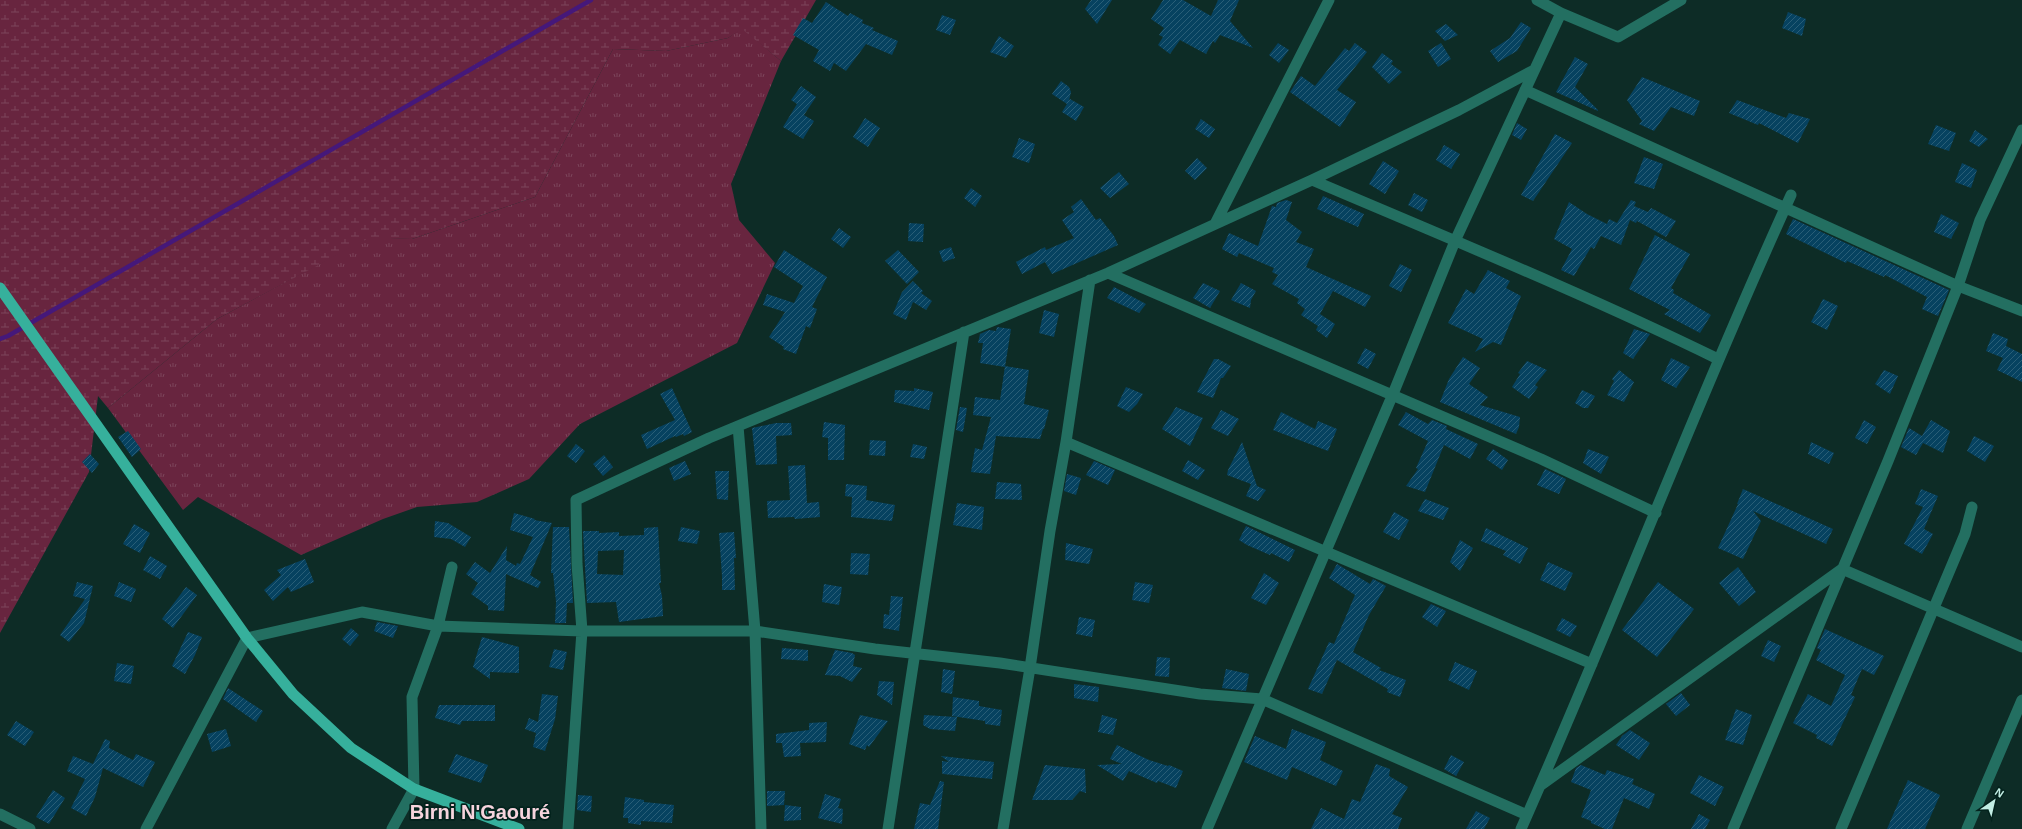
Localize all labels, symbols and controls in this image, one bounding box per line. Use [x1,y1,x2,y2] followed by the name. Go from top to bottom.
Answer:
[1974,781,2014,821] north arrow
[1993,786,2006,800] text: N
[410,801,550,823] district label: Birni N'Gaouré

